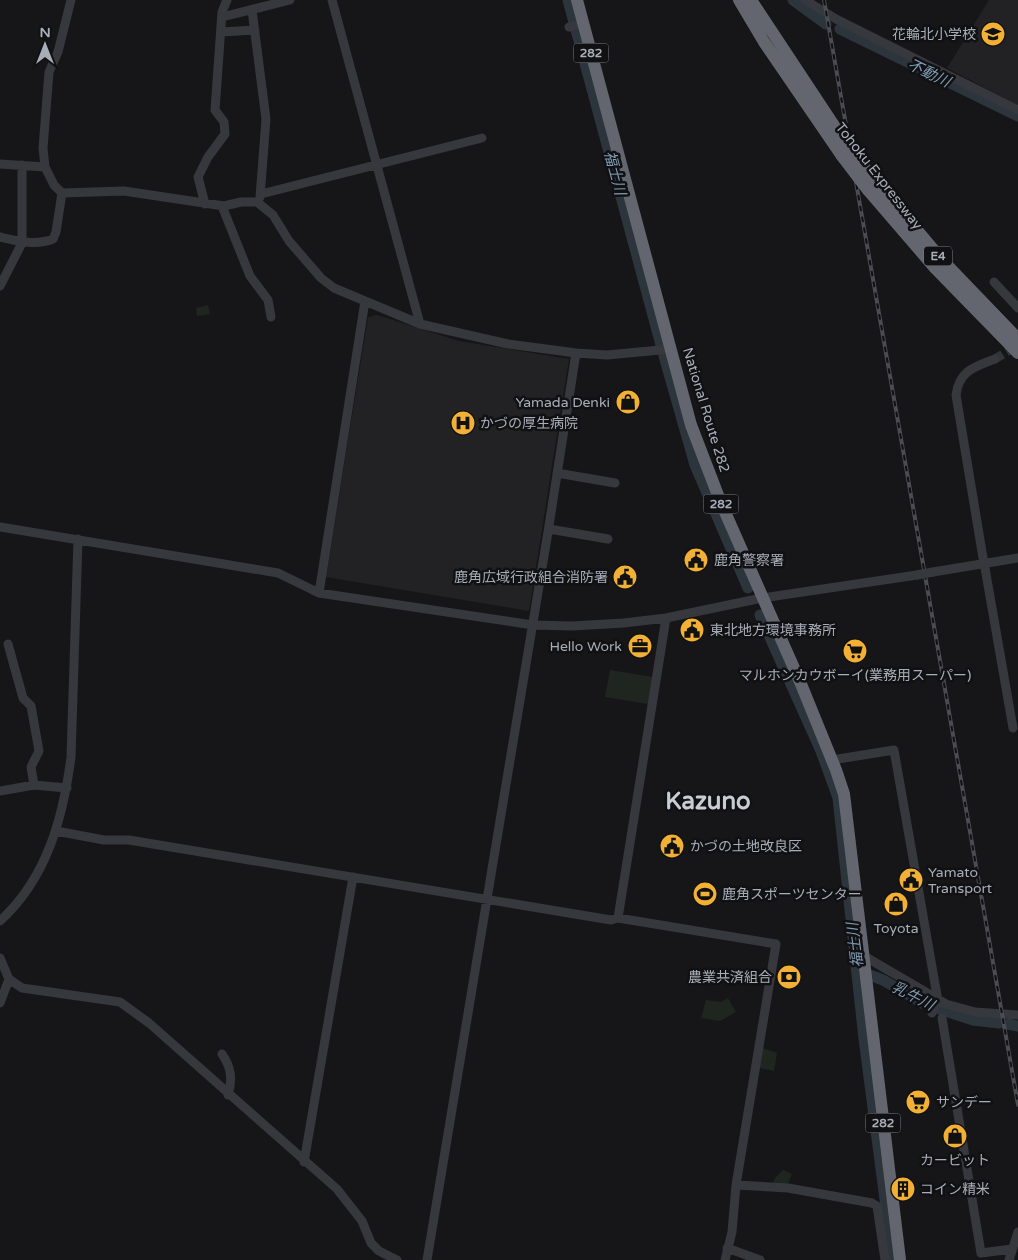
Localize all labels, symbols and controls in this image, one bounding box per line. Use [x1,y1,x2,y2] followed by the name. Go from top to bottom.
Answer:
[20,20,70,70] north arrow
[980,21,1006,47] school or university icon: 花輪北小学校
[39,24,51,41] text: N
[892,26,976,43] place label: 花輪北小学校
[574,44,608,62] road number: 282
[905,55,955,92] water label: 不動川
[832,119,926,233] street label: Tohoku Expressway
[600,149,630,199] water label: 福士川
[924,247,952,266] road number: E4
[679,345,733,475] street label: National Route 282
[615,389,641,415] shop icon: Yamada Denki
[515,394,610,411] place label: Yamada Denki
[450,410,476,436] hospital icon: かづの厚生病院
[480,415,578,432] place label: かづの厚生病院
[704,494,738,514] road number: 282
[683,547,709,573] public building icon: 鹿角警察署
[714,552,784,569] place label: 鹿角警察署
[612,564,638,590] public building icon: 鹿角広域行政組合消防署
[454,569,608,586] place label: 鹿角広域行政組合消防署
[679,617,705,643] public building icon: 東北地方環境事務所
[710,622,836,639] place label: 東北地方環境事務所
[627,633,653,659] office icon: Hello Work
[550,638,622,655] place label: Hello Work
[842,638,868,664] supermarket icon: マルホンカウボーイ(業務用スーパー)
[739,667,971,684] place label: マルホンカウボーイ(業務用スーパー)
[665,787,751,816] district label: Kazuno
[659,833,685,859] public building icon: かづの土地改良区
[690,838,802,855] place label: かづの土地改良区
[928,864,993,897] place label: Yamato Transport
[898,867,924,893] public building icon: Yamato Transport
[692,881,718,907] sports icon: 鹿角スポーツセンター
[722,886,862,903] place label: 鹿角スポーツセンター
[883,891,909,917] shop icon: Toyota
[843,920,867,968] water label: 福士川
[873,920,919,937] place label: Toyota
[776,964,802,990] bank icon: 農業共済組合
[688,969,772,986] place label: 農業共済組合
[889,978,939,1015] water label: 乳牛川
[905,1089,931,1115] supermarket icon: サンデー
[936,1094,992,1111] place label: サンデー
[866,1114,900,1132] road number: 282
[942,1123,968,1149] shop icon: カービット
[920,1152,990,1169] place label: カービット
[890,1176,916,1202] building icon: コイン精米
[920,1181,990,1198] place label: コイン精米

